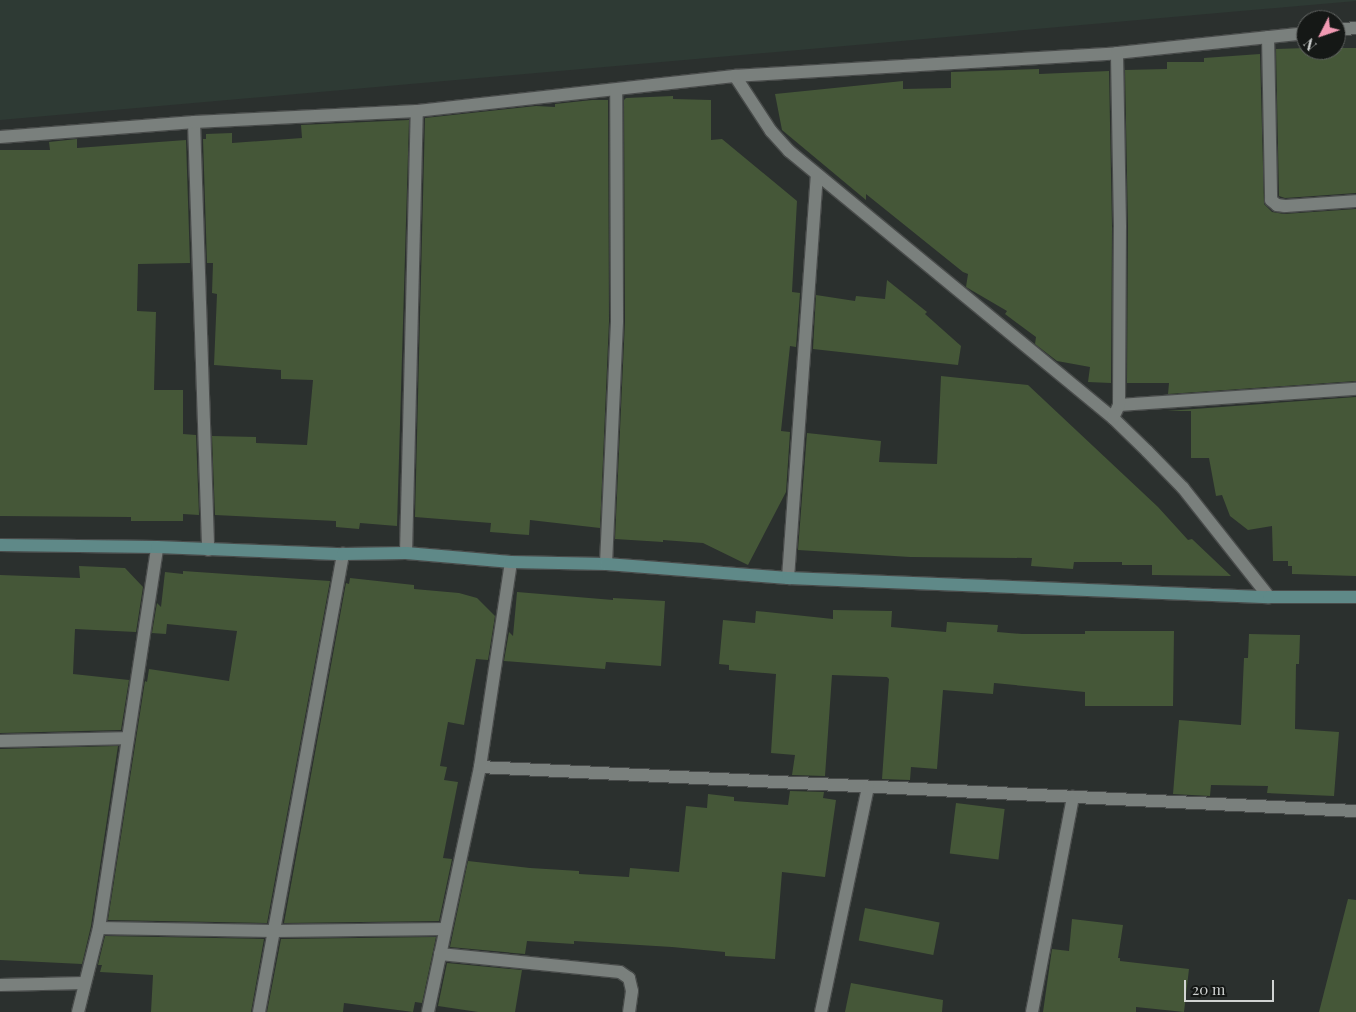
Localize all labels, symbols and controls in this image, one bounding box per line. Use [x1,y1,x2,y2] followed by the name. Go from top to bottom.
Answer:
[1296,10,1346,60] north arrow
[1300,34,1321,55] text: N
[1186,970,1276,1002] scale bar
[1192,979,1225,999] text: 20 m

